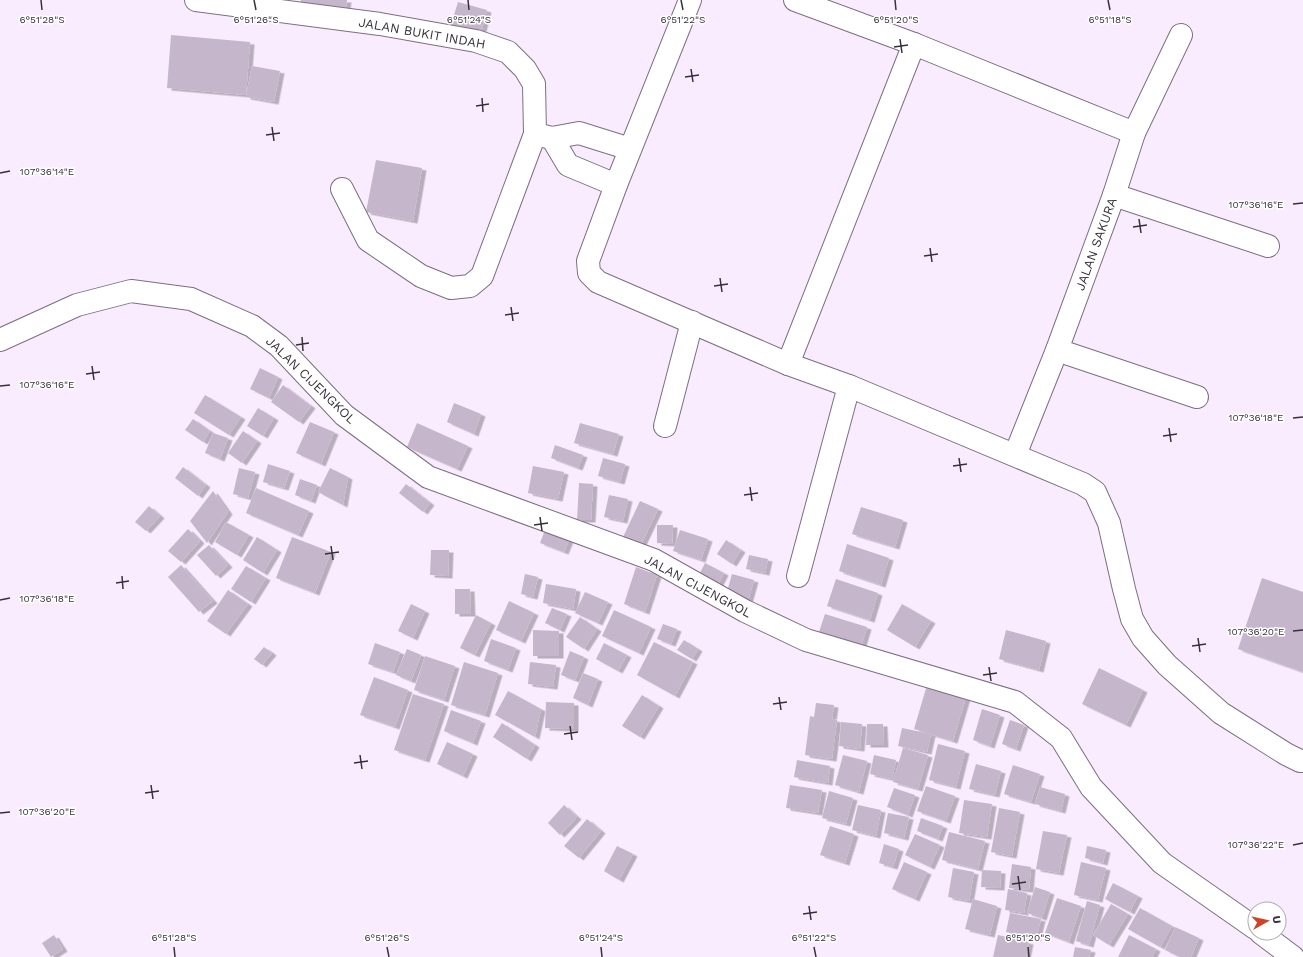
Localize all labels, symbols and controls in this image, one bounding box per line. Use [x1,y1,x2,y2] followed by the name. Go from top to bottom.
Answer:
[19,14,65,25] text: 6°51'28"S
[233,14,279,25] text: 6°51'26"S
[357,14,487,52] street label: JALAN BUKIT INDAH
[447,14,491,25] text: 6°51'24"S
[661,14,705,25] text: 6°51'22"S
[873,14,919,25] text: 6°51'20"S
[1088,14,1132,25] text: 6°51'18"S
[20,166,74,177] text: 107°36'14"E
[1072,195,1120,292] street label: JALAN SAKURA
[1229,199,1283,210] text: 107°36'16"E
[263,333,359,427] street label: JALAN CIJENGKOL
[20,379,74,390] text: 107°36'16"E
[1229,412,1283,423] text: 107°36'18"E
[642,551,754,621] street label: JALAN CIJENGKOL
[20,593,74,604] text: 107°36'18"E
[1228,626,1284,637] text: 107°36'20"E
[19,806,75,817] text: 107°36'20"E
[1228,839,1284,850] text: 107°36'22"E
[1247,901,1287,941] north arrow
[1269,915,1283,925] text: U
[151,932,197,943] text: 6°51'28"S
[364,932,410,943] text: 6°51'26"S
[579,932,623,943] text: 6°51'24"S
[792,932,836,943] text: 6°51'22"S
[1005,932,1051,943] text: 6°51'20"S

